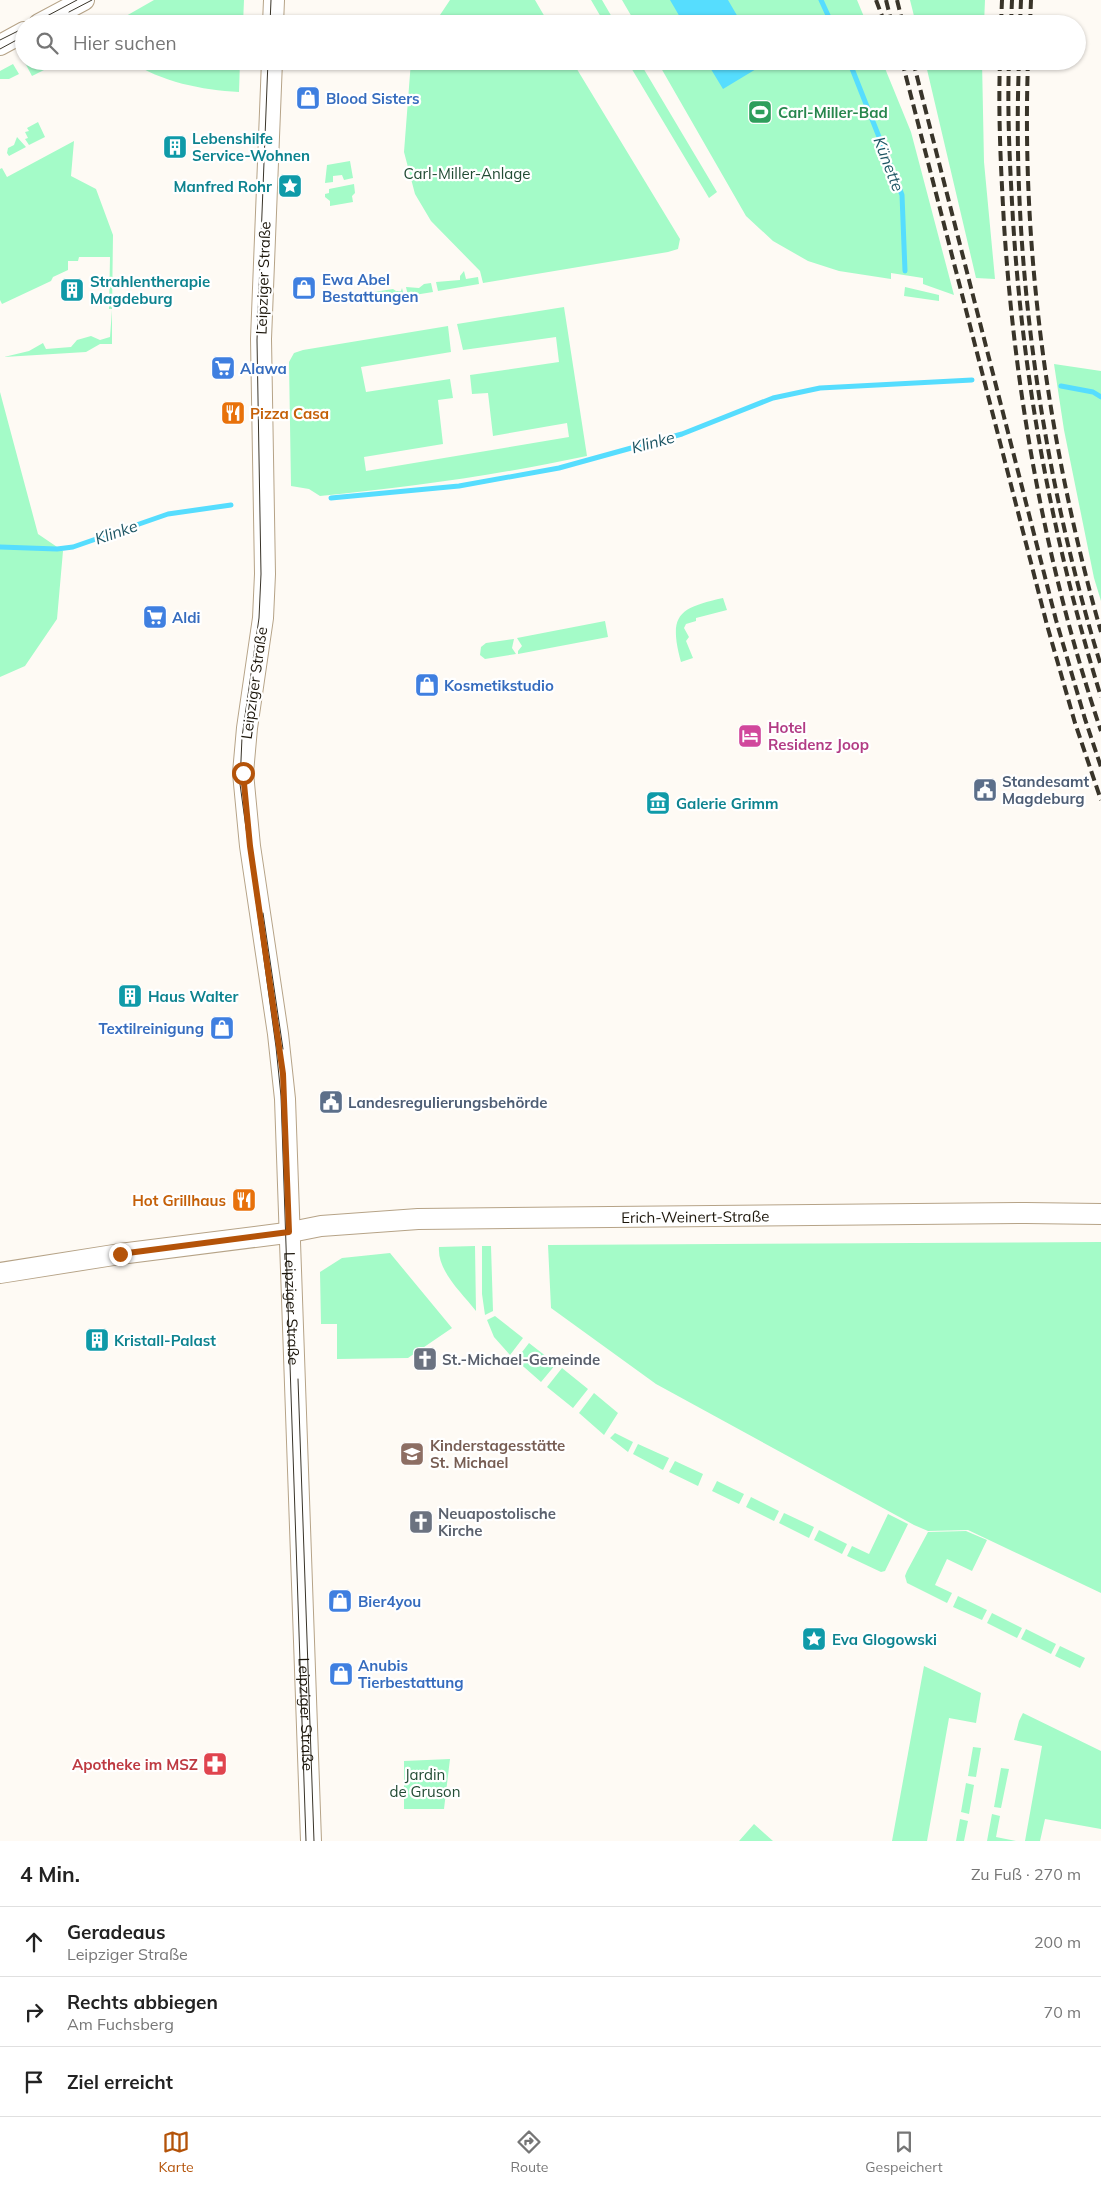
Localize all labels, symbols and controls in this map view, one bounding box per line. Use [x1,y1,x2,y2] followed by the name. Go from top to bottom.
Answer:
[15,15,1086,70] search box
[33,29,61,57] icon: search
[73,31,177,55] text: Hier suchen
[295,85,321,111] shop icon: Blood Sisters
[326,89,420,108] place label: Blood Sisters
[747,99,773,125] sports icon: Carl-Miller-Bad
[778,103,888,122] place label: Carl-Miller-Bad
[192,129,310,165] place label: Lebenshilfe Service-Wohnen
[162,134,188,160] building icon: Lebenshilfe Service-Wohnen
[869,134,909,194] water label: Künette
[403,164,531,183] park label: Carl-Miller-Anlage
[277,173,303,199] place icon: Manfred Rohr
[174,177,272,196] place label: Manfred Rohr
[252,221,274,335] street label: Leipziger Straße
[322,270,419,306] place label: Ewa Abel Bestattungen
[90,272,210,308] place label: Strahlentherapie Magdeburg
[291,275,317,301] shop icon: Ewa Abel Bestattungen
[59,277,85,303] building icon: Strahlentherapie Magdeburg
[210,355,236,381] supermarket icon: Alawa
[240,359,287,378] place label: Alawa
[220,400,246,426] restaurant icon: Pizza Casa
[250,404,329,423] place label: Pizza Casa
[629,427,677,457] water label: Klinke
[92,515,140,549] water label: Klinke
[142,604,168,630] supermarket icon: Aldi
[172,608,200,627] place label: Aldi
[237,626,271,740] street label: Leipziger Straße
[414,672,440,698] shop icon: Kosmetikstudio
[444,676,554,695] place label: Kosmetikstudio
[768,718,869,754] place label: Hotel Residenz Joop
[737,723,763,749] hotel icon: Hotel Residenz Joop
[232,762,255,785] route start
[1002,772,1089,808] place label: Standesamt Magdeburg
[972,777,998,803] public building icon: Standesamt Magdeburg
[645,790,671,816] museum icon: Galerie Grimm
[676,794,779,813] place label: Galerie Grimm
[117,983,143,1009] building icon: Haus Walter
[148,987,238,1006] place label: Haus Walter
[209,1015,235,1041] shop icon: Textilreinigung
[98,1019,204,1038] place label: Textilreinigung
[318,1089,344,1115] public building icon: Landesregulierungsbehörde
[348,1093,548,1112] place label: Landesregulierungsbehörde
[231,1187,257,1213] restaurant icon: Hot Grillhaus
[132,1191,226,1210] place label: Hot Grillhaus
[621,1206,769,1226] street label: Erich-Weinert-Straße
[109,1243,132,1266] route end
[281,1251,304,1365] street label: Leipziger Straße
[84,1327,110,1353] building icon: Kristall-Palast
[114,1331,216,1350] place label: Kristall-Palast
[412,1346,438,1372] church icon: St.-Michael-Gemeinde
[442,1350,600,1369] place label: St.-Michael-Gemeinde
[430,1436,565,1472] place label: Kinderstagesstätte St. Michael
[399,1441,425,1467] school or university icon: Kinderstagesstätte St. Michael
[438,1504,556,1540] place label: Neuapostolische Kirche
[408,1509,434,1535] church icon: Neuapostolische Kirche
[327,1588,353,1614] shop icon: Bier4you
[358,1592,421,1611] place label: Bier4you
[801,1626,827,1652] place icon: Eva Glogowski
[832,1630,937,1649] place label: Eva Glogowski
[358,1656,464,1692] place label: Anubis Tierbestattung
[295,1657,318,1771] street label: Leipziger Straße
[328,1661,354,1687] shop icon: Anubis Tierbestattung
[202,1751,228,1777] pharmacy icon: Apotheke im MSZ
[72,1755,198,1774] place label: Apotheke im MSZ
[390,1765,460,1801] park label: Jardin de Gruson
[20,1861,80,1887] text: 4 Min.
[971,1864,1081,1884] text: Zu Fuß · 270 m
[67,1920,165,1944] text: Geradeaus
[20,1928,48,1956] icon: ahead
[1034,1932,1081,1952] text: 200 m
[67,1944,188,1964] text: Leipziger Straße
[67,1990,218,2014] text: Rechts abbiegen
[20,1998,48,2026] icon: right
[1044,2002,1081,2022] text: 70 m
[67,2014,174,2034] text: Am Fuchsberg
[20,2068,48,2096] icon: arrive
[67,2070,173,2094] text: Ziel erreicht
[158,2128,194,2176] tab: Karte
[510,2128,548,2176] tab: Route
[865,2128,943,2176] tab: Gespeichert

